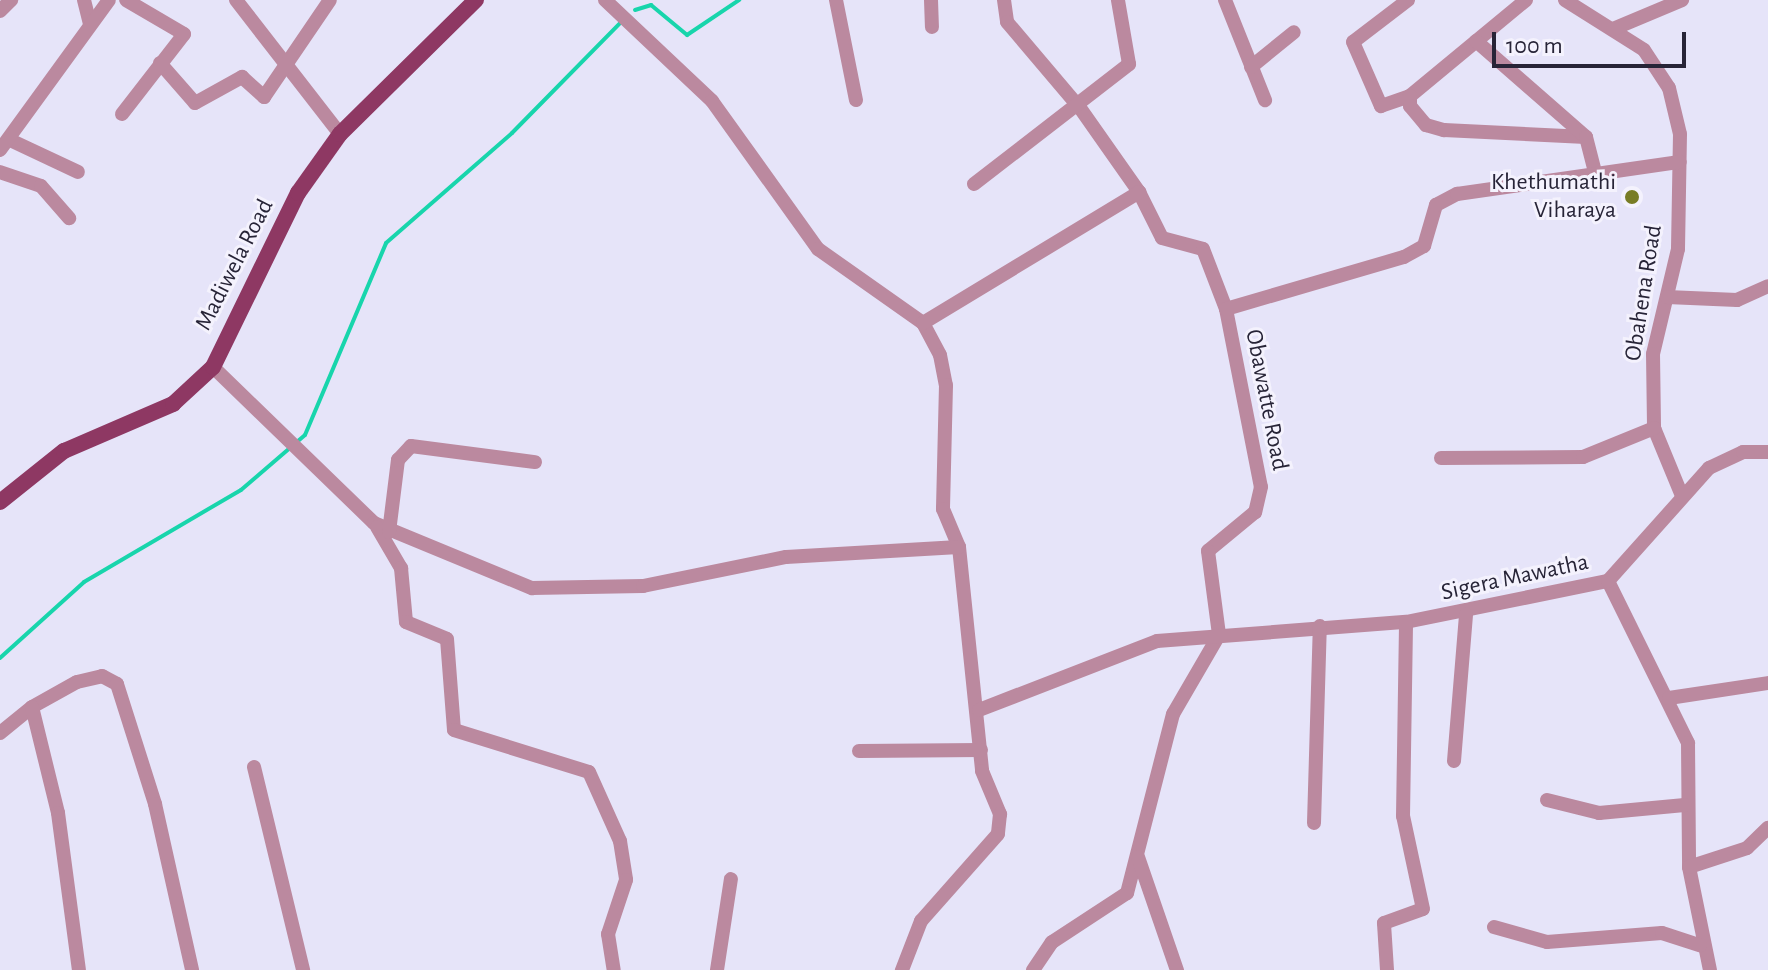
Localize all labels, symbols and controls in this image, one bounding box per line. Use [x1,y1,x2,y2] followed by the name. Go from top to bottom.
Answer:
[1496,16,1690,66] scale bar
[1506,34,1563,58] text: 100 m
[1491,169,1616,225] place label: Khethumathi Viharaya
[1623,188,1641,206] marker: Khethumathi Viharaya
[190,194,280,336] street label: Madiwela Road
[1619,223,1669,363] street label: Obahena Road
[1238,327,1294,473] street label: Obawatte Road
[1439,548,1591,608] street label: Sigera Mawatha

